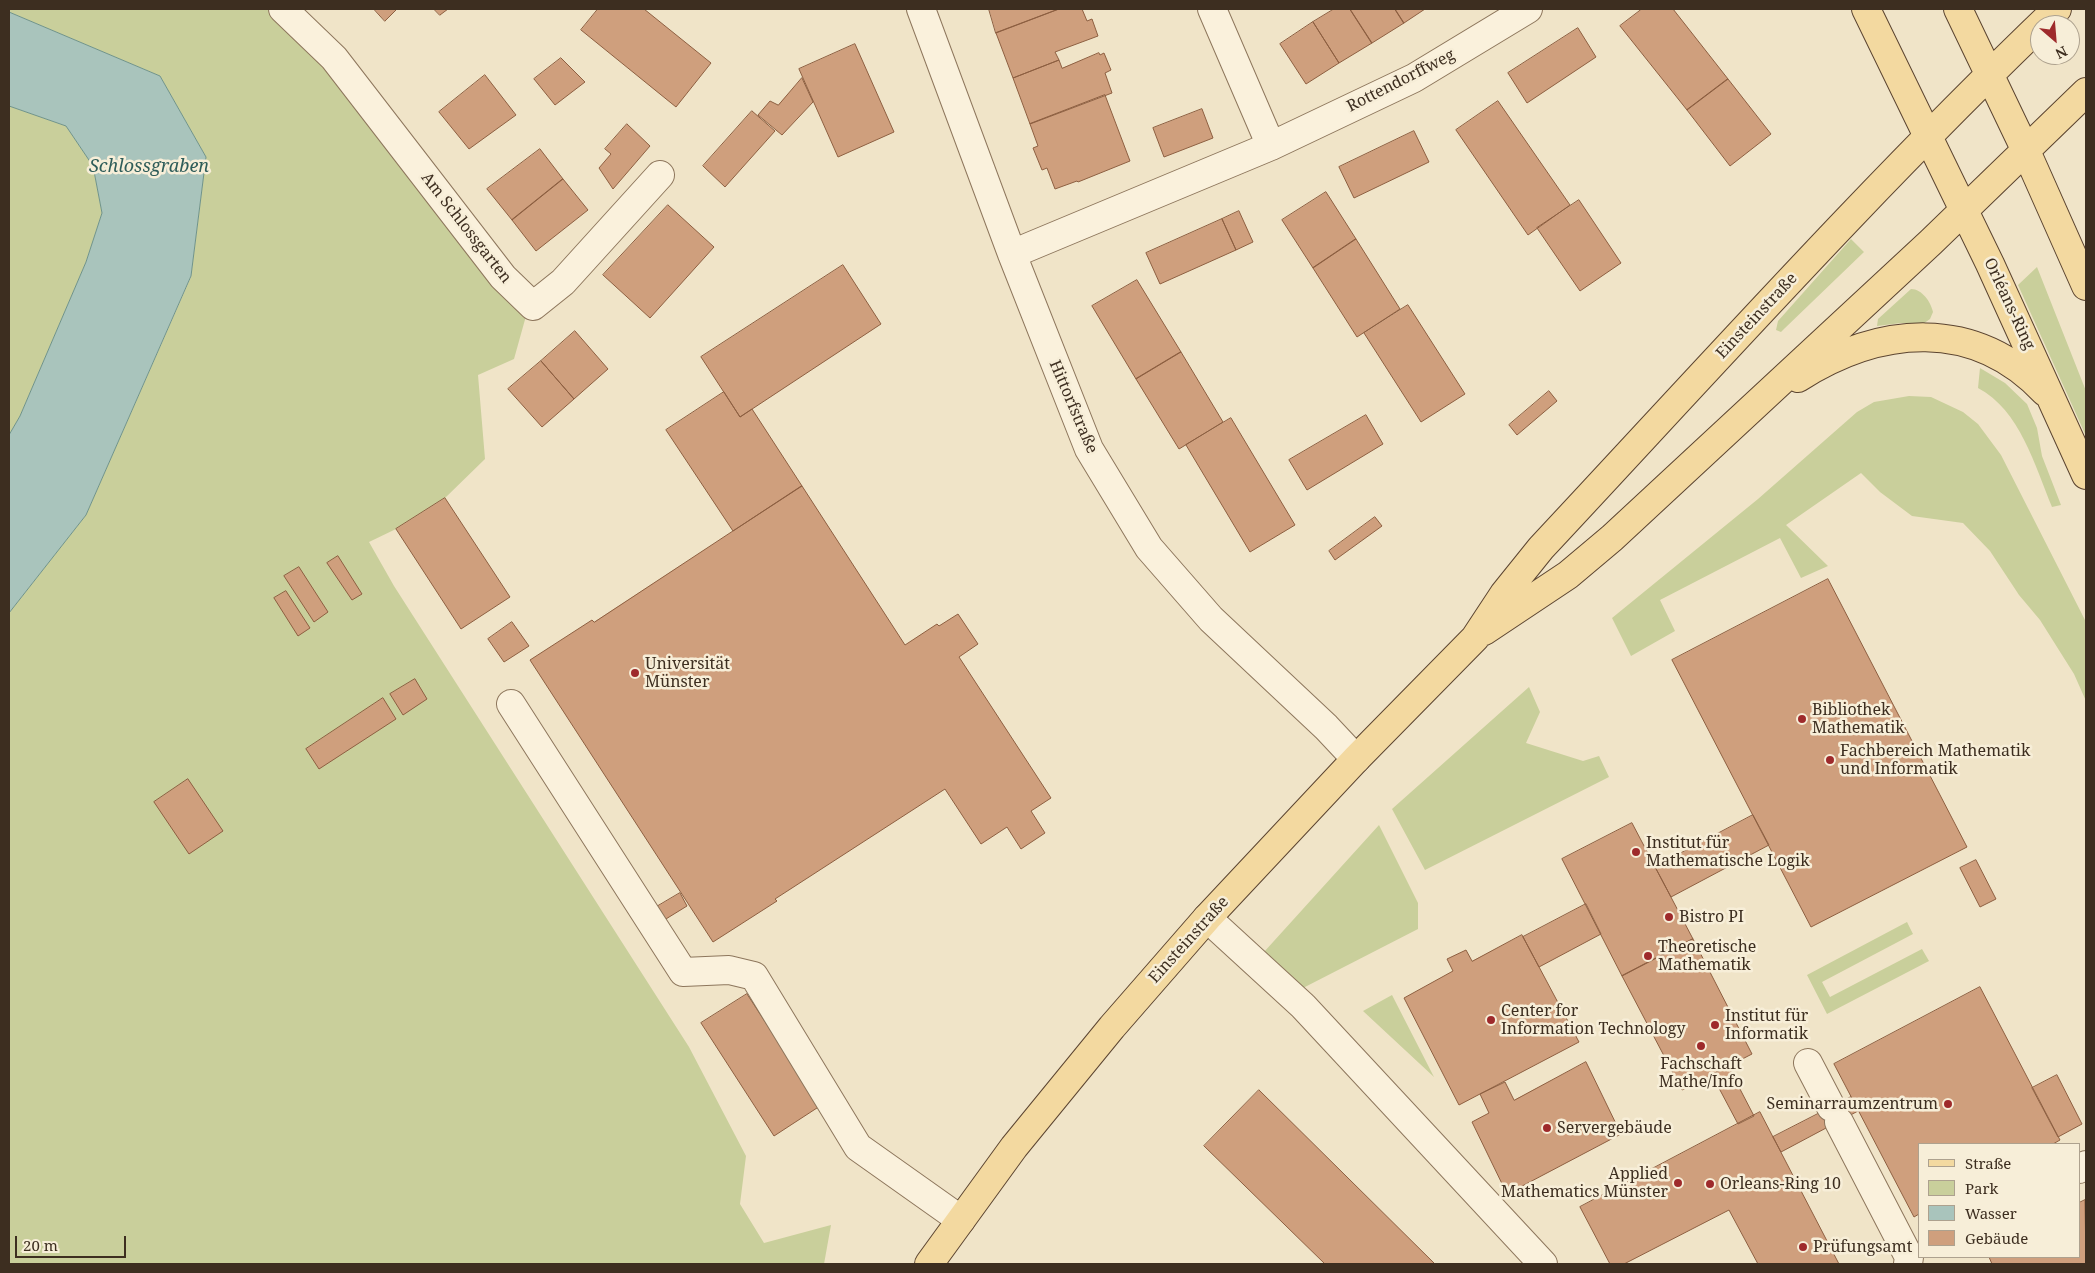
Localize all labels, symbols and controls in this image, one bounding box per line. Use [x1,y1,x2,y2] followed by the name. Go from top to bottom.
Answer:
[2030,15,2080,65] north arrow
[2052,42,2071,64] text: N
[1344,45,1458,117] street label: Rottendorffweg
[89,156,209,178] water label: Schlossgraben
[417,169,515,287] street label: Am Schlossgarten
[1979,255,2039,353] street label: Orléans-Ring
[1712,269,1802,363] street label: Einsteinstraße
[1045,357,1101,457] street label: Hittorfstraße
[645,654,730,692] place label: Universität Münster
[629,667,641,679] marker: Universität Münster
[1812,700,1905,738] place label: Bibliothek Mathematik
[1796,713,1808,725] marker: Bibliothek Mathematik
[1840,741,2030,779] place label: Fachbereich Mathematik und Informatik
[1824,754,1836,766] marker: Fachbereich Mathematik und Informatik
[1646,833,1810,871] place label: Institut für Mathematische Logik
[1630,846,1642,858] marker: Institut für Mathematische Logik
[1145,893,1233,987] street label: Einsteinstraße
[1679,907,1744,927] place label: Bistro PI
[1663,911,1675,923] marker: Bistro PI
[1658,937,1756,975] place label: Theoretische Mathematik
[1642,950,1654,962] marker: Theoretische Mathematik
[1501,1001,1685,1039] place label: Center for Information Technology
[1725,1006,1808,1044] place label: Institut für Informatik
[1485,1014,1497,1026] marker: Center for Information Technology
[1709,1019,1721,1031] marker: Institut für Informatik
[1695,1040,1707,1052] marker: Fachschaft Mathe/Info
[1659,1054,1743,1092] place label: Fachschaft Mathe/Info
[1767,1094,1938,1114] place label: Seminarraumzentrum
[1942,1098,1954,1110] marker: Seminarraumzentrum
[1557,1118,1672,1138] place label: Servergebäude
[1541,1122,1553,1134] marker: Servergebäude
[1918,1143,2080,1258] legend
[1965,1153,2011,1173] text: Straße
[1501,1164,1668,1202] place label: Applied Mathematics Münster
[1720,1174,1841,1194] place label: Orleans-Ring 10
[1672,1177,1684,1189] marker: Applied Mathematics Münster
[1704,1178,1716,1190] marker: Orleans-Ring 10
[1965,1178,1998,1198] text: Park
[1965,1203,2017,1223] text: Wasser
[18,1226,129,1258] scale bar
[1965,1228,2028,1248] text: Gebäude
[23,1235,58,1255] text: 20 m
[1813,1237,1912,1257] place label: Prüfungsamt
[1797,1241,1809,1253] marker: Prüfungsamt

